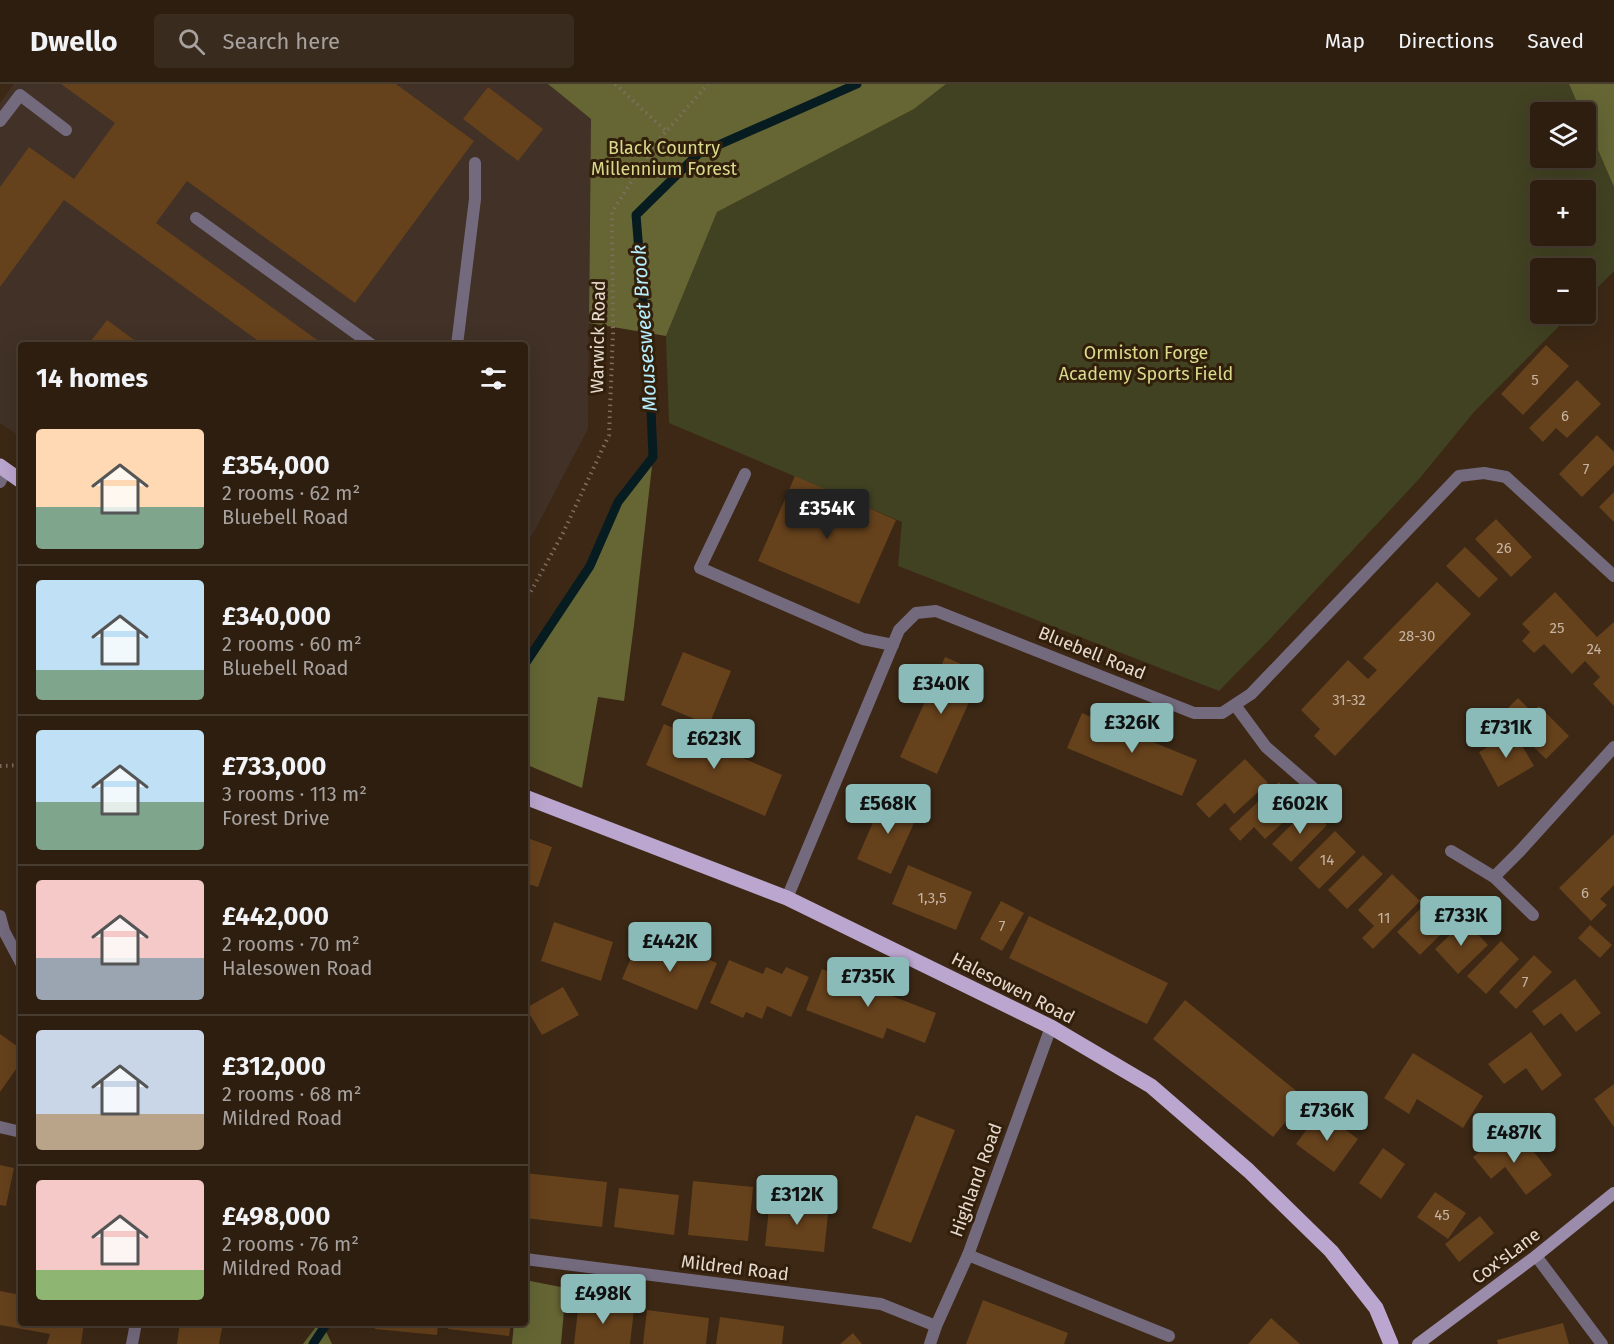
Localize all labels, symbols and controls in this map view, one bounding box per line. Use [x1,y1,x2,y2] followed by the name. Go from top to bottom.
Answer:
[154,14,574,68] search box
[30,25,118,58] text: Dwello
[175,25,208,58] icon: search
[223,28,340,55] text: Search here
[1325,28,1365,54] text: Map
[1398,28,1494,54] text: Directions
[1527,28,1584,54] text: Saved
[1530,102,1596,324] map controls
[1530,102,1596,168] button: layers
[591,137,738,180] park label: Black Country Millennium Forest
[1530,180,1596,246] button: +
[626,244,662,412] water label: Mousesweet Brook
[1530,258,1596,324] button: −
[586,280,610,394] street label: Warwick Road
[1059,342,1233,385] park label: Ormiston Forge Academy Sports Field
[477,362,510,395] icon: filters
[36,363,148,394] text: 14 homes
[1531,371,1539,389] house number: 5
[1561,407,1569,425] house number: 6
[222,450,330,481] text: £354,000
[84,453,156,525] icon: home
[1583,460,1590,478] house number: 7
[222,481,360,505] text: 2 rooms · 62 m²
[785,489,869,540] pin: £354K
[799,496,855,520] text: £354K
[222,505,348,529] text: Bluebell Road
[1496,539,1512,557] house number: 26
[222,601,331,632] text: £340,000
[84,604,156,676] icon: home
[1550,619,1564,637] house number: 25
[1035,621,1149,685] street label: Bluebell Road
[1399,627,1435,645] house number: 28-30
[222,632,362,656] text: 2 rooms · 60 m²
[1586,640,1602,658] house number: 24
[222,656,348,680] text: Bluebell Road
[899,664,983,715] pin: £340K
[913,671,969,695] text: £340K
[1332,691,1366,709] house number: 31-32
[1090,703,1174,754] pin: £326K
[1464,708,1548,759] pin: £731K
[1104,710,1160,734] text: £326K
[1480,715,1532,739] text: £731K
[672,719,756,770] pin: £623K
[687,726,741,750] text: £623K
[222,751,327,782] text: £733,000
[84,754,156,826] icon: home
[222,782,367,806] text: 3 rooms · 113 m²
[846,784,930,835] pin: £568K
[1258,784,1342,835] pin: £602K
[860,791,916,815] text: £568K
[1272,791,1328,815] text: £602K
[222,806,330,830] text: Forest Drive
[1320,851,1334,869] house number: 14
[1581,884,1589,902] house number: 6
[918,889,946,907] house number: 1,3,5
[1419,896,1503,947] pin: £733K
[222,901,329,932] text: £442,000
[1434,903,1488,927] text: £733K
[84,904,156,976] icon: home
[1378,909,1390,927] house number: 11
[999,917,1006,935] house number: 7
[628,922,712,973] pin: £442K
[642,929,698,953] text: £442K
[222,932,360,956] text: 2 rooms · 70 m²
[948,947,1078,1029] street label: Halesowen Road
[222,956,372,980] text: Halesowen Road
[826,957,910,1008] pin: £735K
[841,964,895,988] text: £735K
[1522,973,1529,991] house number: 7
[222,1051,326,1082] text: £312,000
[84,1054,156,1126] icon: home
[222,1082,362,1106] text: 2 rooms · 68 m²
[1285,1091,1369,1142] pin: £736K
[1300,1098,1354,1122] text: £736K
[222,1106,342,1130] text: Mildred Road
[1472,1113,1556,1164] pin: £487K
[945,1120,1007,1240] street label: Highland Road
[1487,1120,1541,1144] text: £487K
[755,1175,839,1226] pin: £312K
[770,1182,824,1206] text: £312K
[222,1201,331,1232] text: £498,000
[84,1204,156,1276] icon: home
[1434,1206,1450,1224] house number: 45
[1467,1223,1545,1289] street label: Cox'sLane
[222,1232,359,1256] text: 2 rooms · 76 m²
[680,1250,790,1286] street label: Mildred Road
[222,1256,342,1280] text: Mildred Road
[561,1274,645,1325] pin: £498K
[575,1281,631,1305] text: £498K

